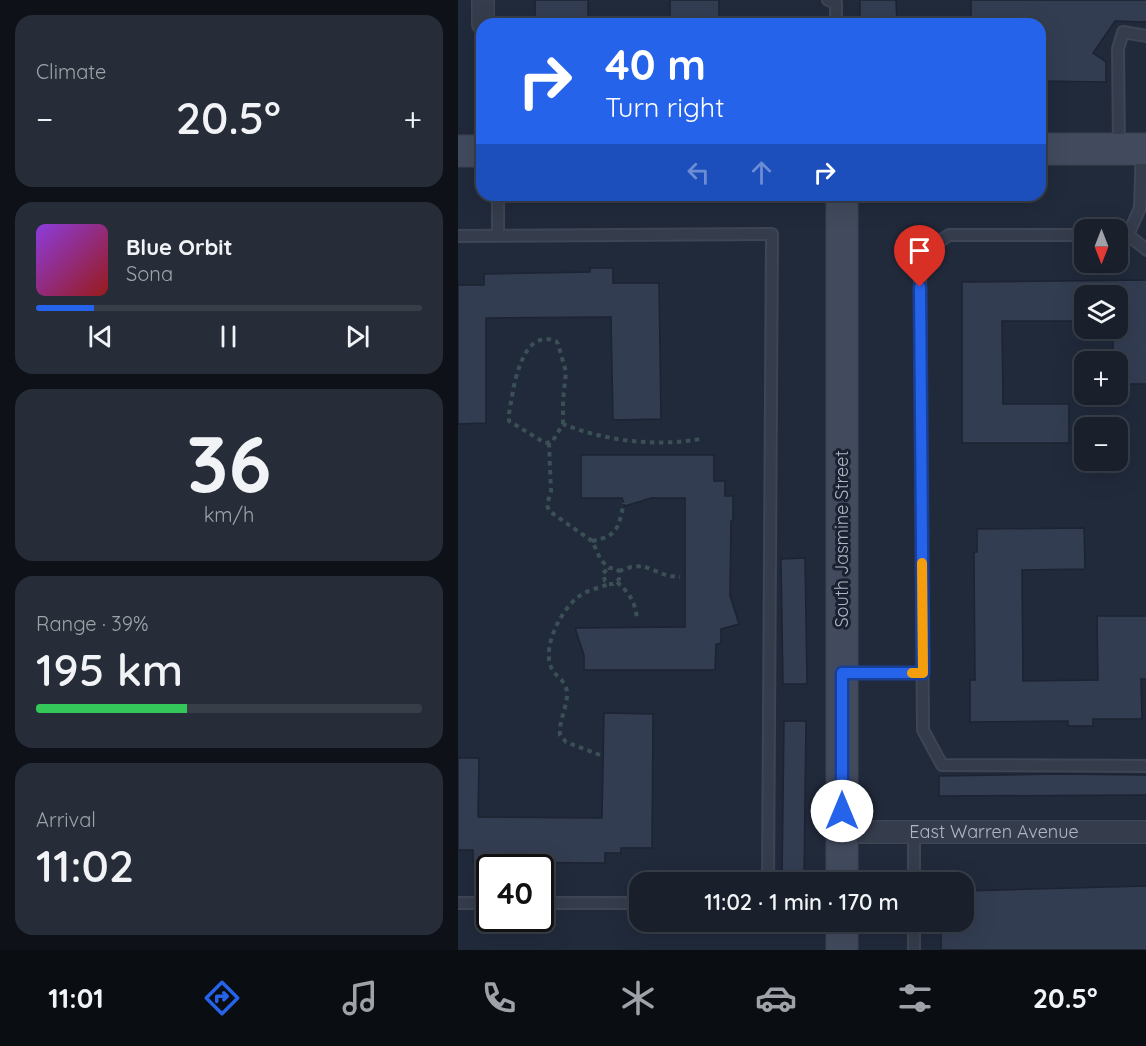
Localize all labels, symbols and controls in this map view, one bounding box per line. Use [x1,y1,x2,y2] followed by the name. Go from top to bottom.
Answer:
[605,38,706,91] text: 40 m
[506,42,584,120] icon: right
[36,59,106,84] text: Climate
[176,89,281,145] text: 20.5°
[605,90,724,124] text: Turn right
[36,98,53,139] text: −
[403,98,422,139] text: +
[682,156,715,189] icon: left
[745,156,778,189] icon: ahead
[808,156,841,189] icon: right
[1074,219,1128,273] north arrow
[1074,219,1128,471] map controls
[894,225,945,287] pin
[126,233,232,261] text: Blue Orbit
[903,234,936,267] icon: arrive
[126,261,173,286] text: Sona
[1074,285,1128,339] button: layers
[84,320,117,353] icon: previous
[212,320,245,353] icon: pause
[341,320,374,353] icon: next
[1074,351,1128,405] button: +
[186,414,272,512] text: 36
[1074,417,1128,471] button: −
[830,450,853,628] street label: South Jasmine Street
[204,502,254,527] text: km/h
[36,611,149,636] text: Range · 39%
[36,641,183,697] text: 195 km
[810,779,874,843] position arrow
[36,807,96,832] text: Arrival
[909,820,1079,843] street label: East Warren Avenue
[36,837,134,893] text: 11:02
[476,854,554,932] speed limit sign: 40
[704,888,899,916] text: 11:02 · 1 min · 170 m
[201,977,243,1019] icon: directions
[339,977,381,1019] icon: music
[478,977,520,1019] icon: phone
[617,977,659,1019] icon: climate
[755,977,797,1019] icon: car
[894,977,936,1019] icon: filters
[48,981,104,1015] text: 11:01
[1033,981,1098,1015] text: 20.5°

